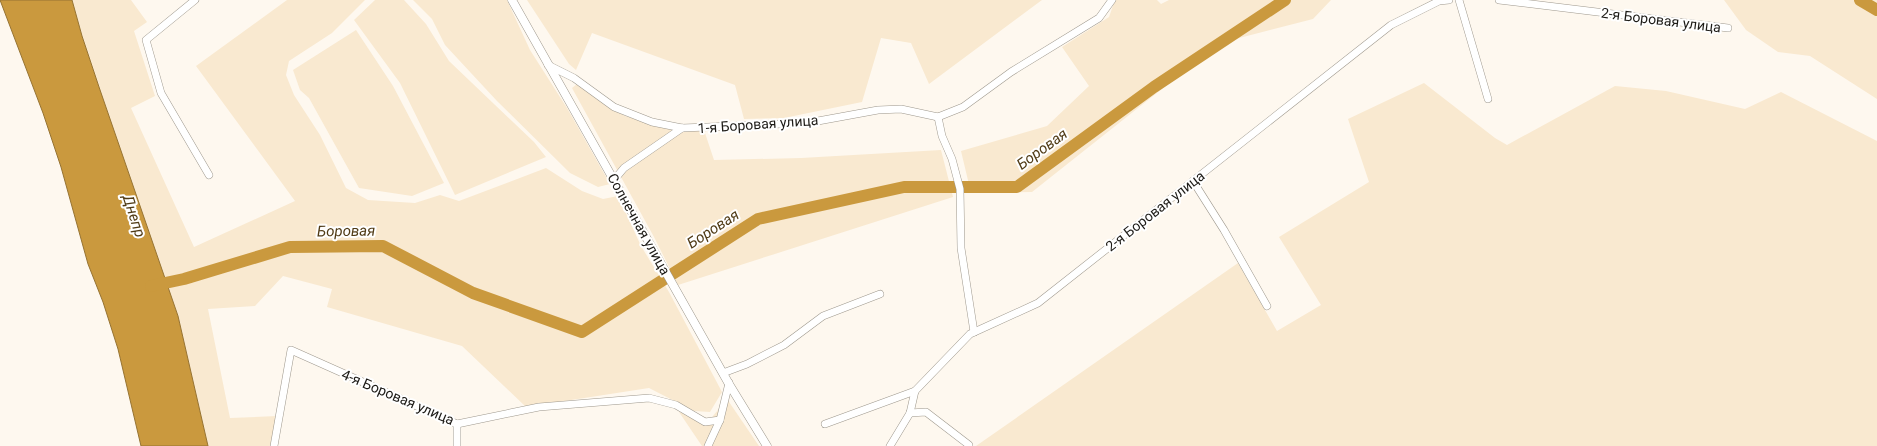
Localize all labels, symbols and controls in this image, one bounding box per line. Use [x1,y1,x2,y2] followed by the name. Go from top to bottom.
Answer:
[1600,5,1722,35] street label: 2-я Боровая улица
[697,112,819,136] street label: 1-я Боровая улица
[1013,125,1071,173] water label: Боровая
[1102,168,1208,254] street label: 2-я Боровая улица
[604,170,674,278] street label: Солнечная улица
[118,192,149,240] water label: Днепр
[684,206,742,252] water label: Боровая
[317,221,375,241] water label: Боровая
[339,366,457,428] street label: 4-я Боровая улица

